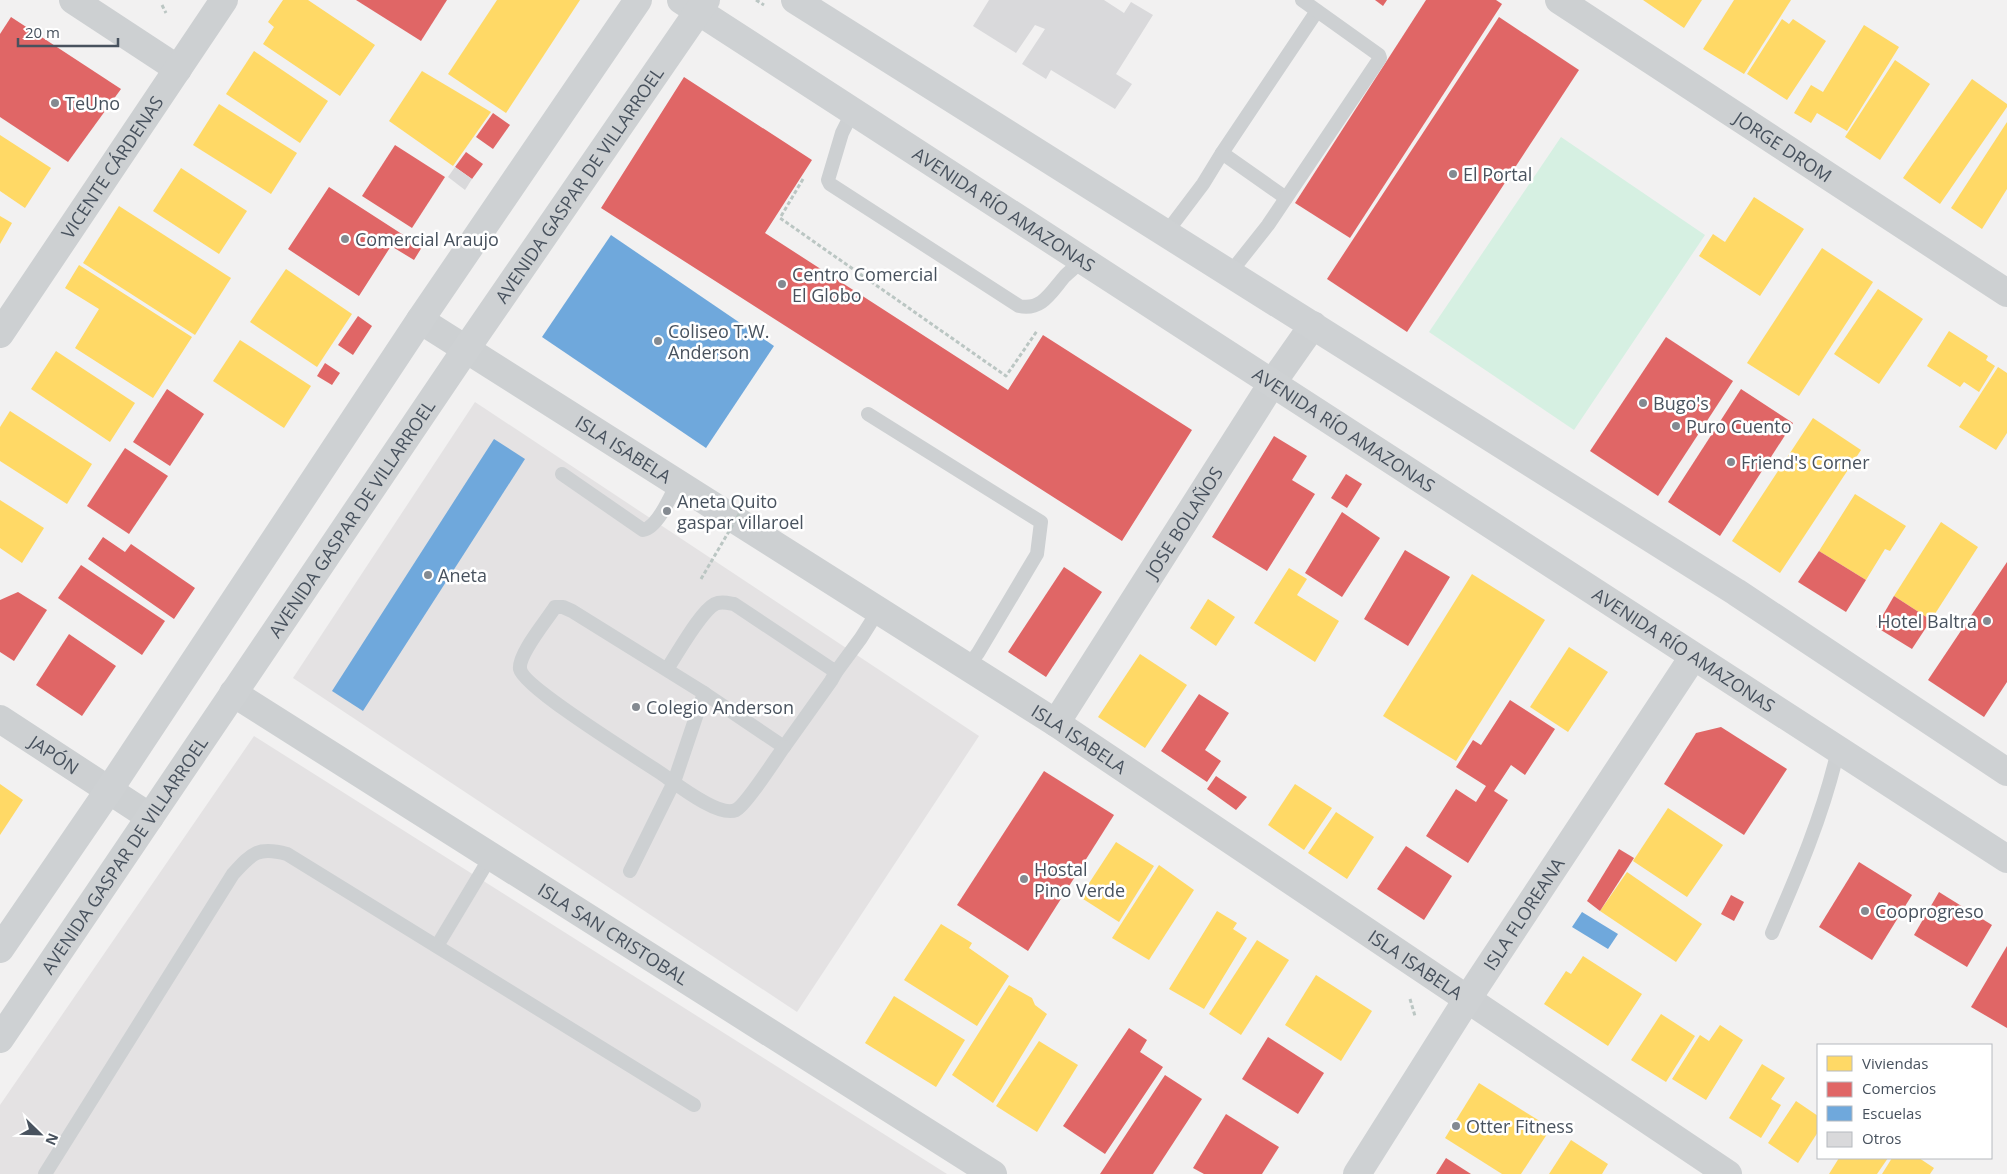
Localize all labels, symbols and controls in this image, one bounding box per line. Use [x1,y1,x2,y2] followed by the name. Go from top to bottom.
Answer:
[18,15,118,47] scale bar
[25,22,60,42] text: 20 m
[489,62,669,308] street label: AVENIDA GASPAR DE VILLARROEL
[55,91,169,243] street label: VICENTE CÁRDENAS
[65,91,120,115] place label: TeUno
[49,97,61,109] marker: TeUno
[1728,105,1837,187] street label: JORGE DROM
[908,141,1100,277] street label: AVENIDA RÍO AMAZONAS
[1463,162,1532,186] place label: El Portal
[1447,168,1459,180] marker: El Portal
[355,227,499,251] place label: Comercial Araujo
[339,233,351,245] marker: Comercial Araujo
[792,262,938,307] place label: Centro Comercial El Globo
[776,278,788,290] marker: Centro Comercial El Globo
[668,319,769,364] place label: Coliseo T.W. Anderson
[652,335,664,347] marker: Coliseo T.W. Anderson
[1248,362,1440,498] street label: AVENIDA RÍO AMAZONAS
[1653,391,1709,415] place label: Bugo's
[263,395,440,642] street label: AVENIDA GASPAR DE VILLARROEL
[1637,397,1649,409] marker: Bugo's
[571,410,677,489] street label: ISLA ISABELA
[1686,414,1792,438] place label: Puro Cuento
[1670,420,1682,432] marker: Puro Cuento
[1741,450,1870,474] place label: Friend's Corner
[1725,456,1737,468] marker: Friend's Corner
[1138,462,1228,584] street label: JOSE BOLAÑOS
[677,489,804,534] place label: Aneta Quito gaspar villaroel
[661,505,673,517] marker: Aneta Quito gaspar villaroel
[438,563,487,587] place label: Aneta
[422,569,434,581] marker: Aneta
[1588,582,1780,718] street label: AVENIDA RÍO AMAZONAS
[1877,609,1977,633] place label: Hotel Baltra
[1981,615,1993,627] marker: Hotel Baltra
[646,695,794,719] place label: Colegio Anderson
[1027,699,1132,779] street label: ISLA ISABELA
[630,701,642,713] marker: Colegio Anderson
[23,728,84,780] street label: JAPÓN
[35,732,213,978] street label: AVENIDA GASPAR DE VILLARROEL
[1478,852,1570,975] street label: ISLA FLOREANA
[1034,857,1125,902] place label: Hostal Pino Verde
[1018,873,1030,885] marker: Hostal Pino Verde
[533,877,693,990] street label: ISLA SAN CRISTOBAL
[1875,899,1984,923] place label: Cooprogreso
[1859,905,1871,917] marker: Cooprogreso
[1364,924,1468,1005] street label: ISLA ISABELA
[1817,1044,1992,1159] legend
[1862,1053,1928,1073] text: Viviendas
[1862,1078,1936,1098] text: Comercios
[1862,1103,1922,1123] text: Escuelas
[15,1109,65,1159] north arrow
[1466,1114,1574,1138] place label: Otter Fitness
[1450,1120,1462,1132] marker: Otter Fitness
[1862,1128,1901,1148] text: Otros
[41,1130,63,1148] text: N

